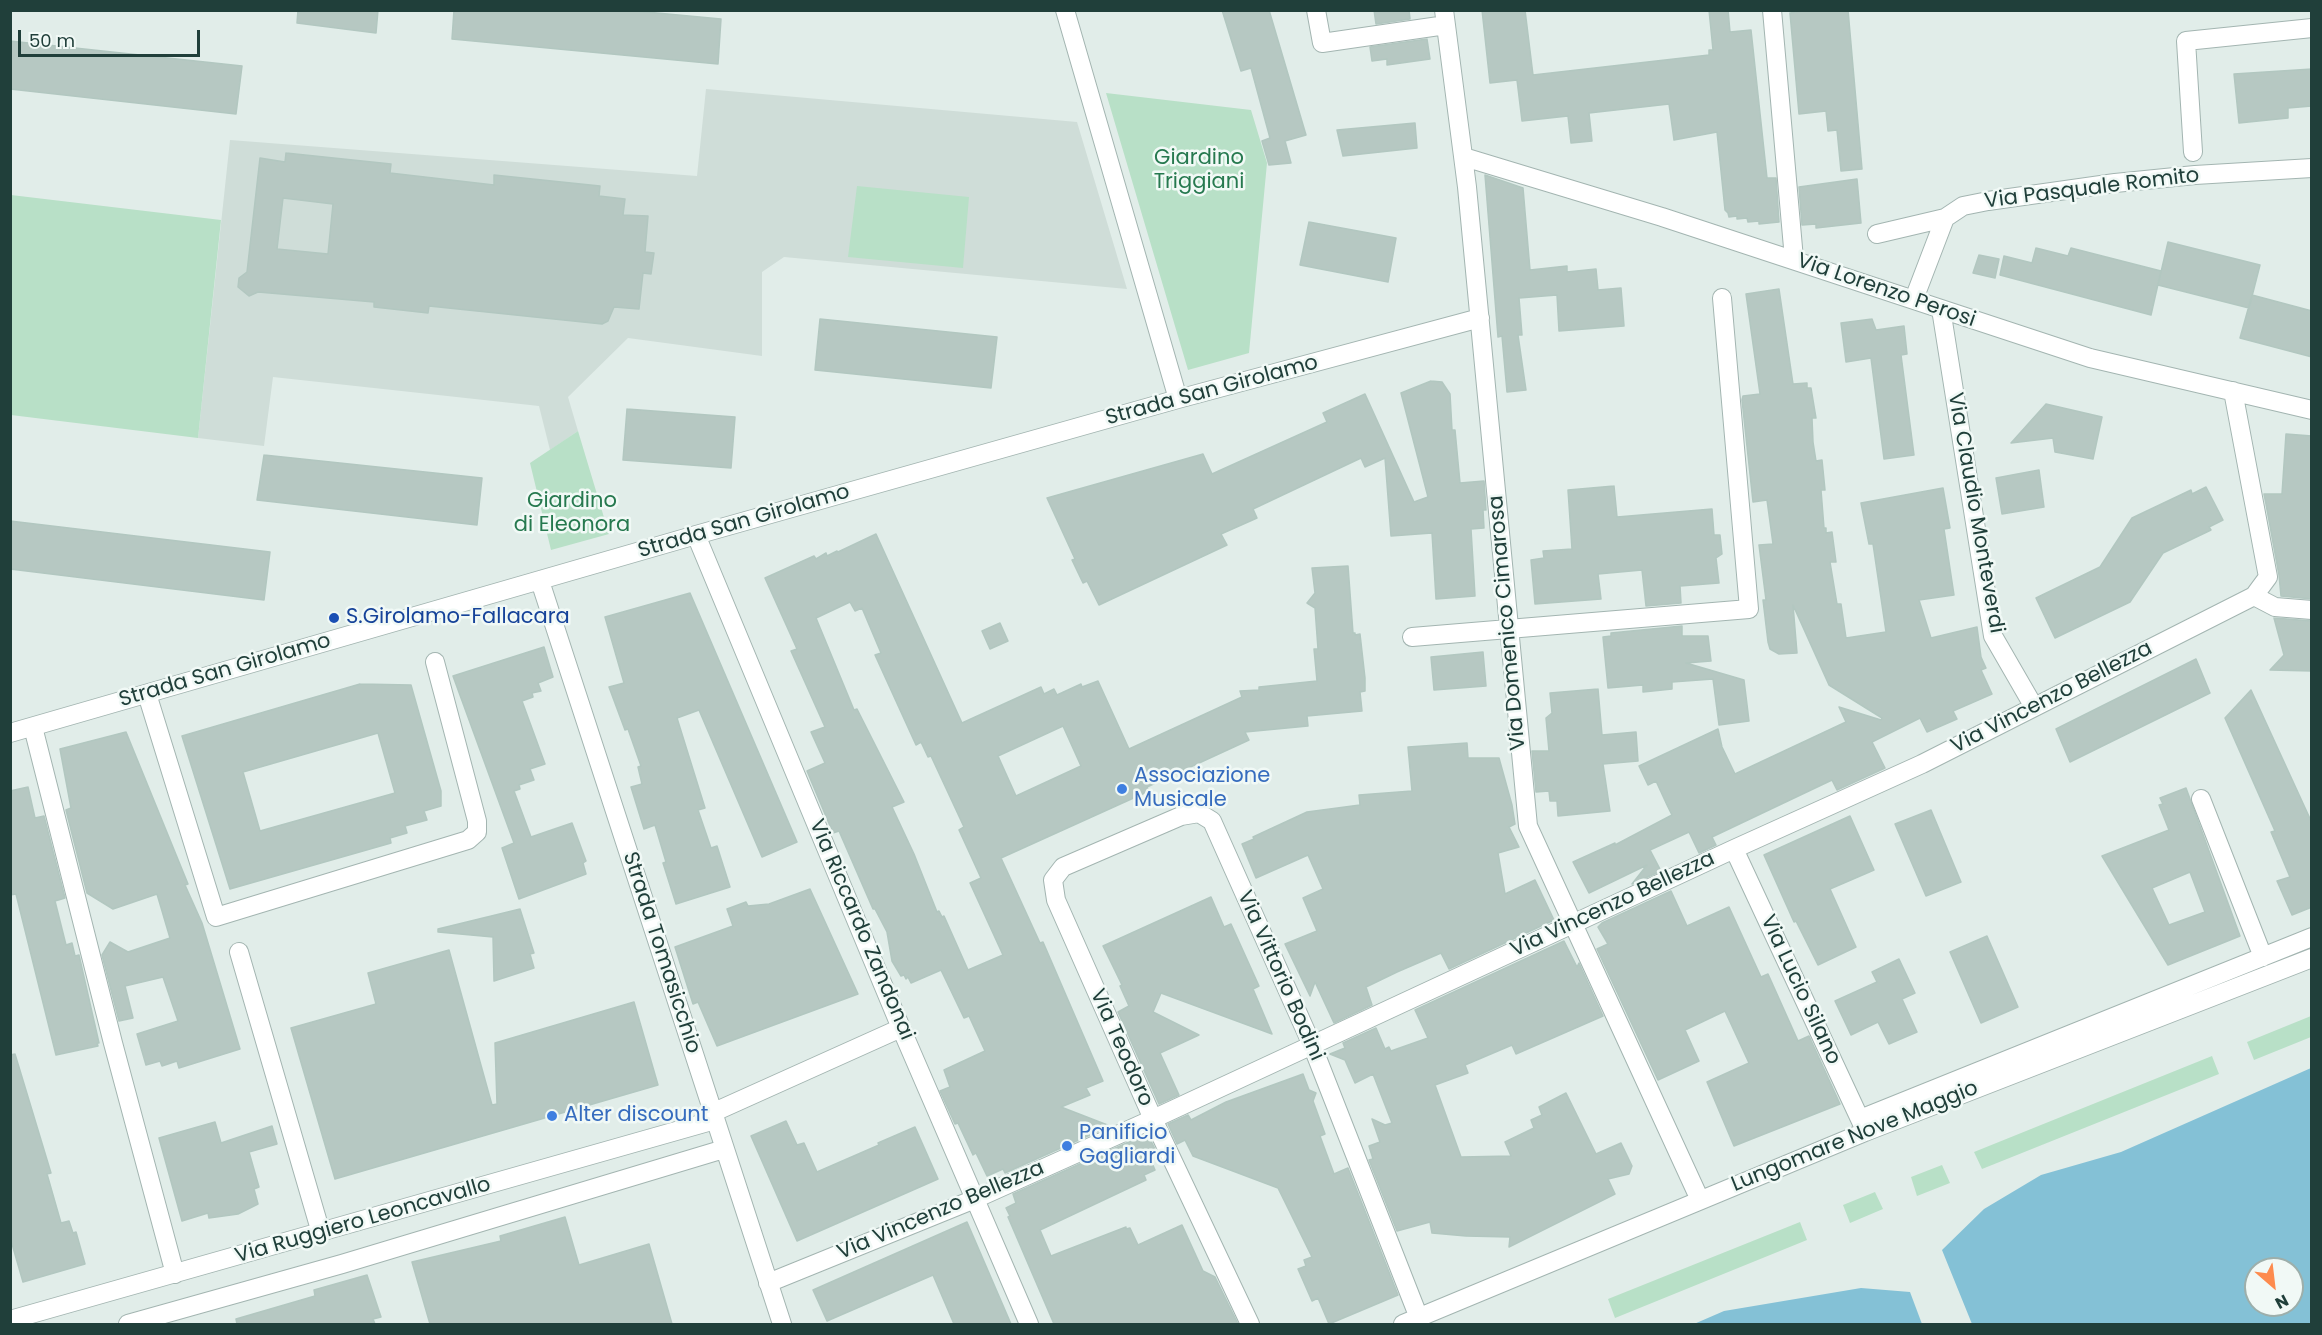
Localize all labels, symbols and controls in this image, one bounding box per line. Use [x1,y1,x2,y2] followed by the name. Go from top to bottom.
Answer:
[21,18,202,56] scale bar
[29,28,75,53] text: 50 m
[1154,146,1244,196] park label: Giardino Triggiani
[1983,163,2201,215] street label: Via Pasquale Romito
[1793,249,1979,333] street label: Via Lorenzo Perosi
[1103,351,1321,431] street label: Strada San Girolamo
[1941,391,2009,635] street label: Via Claudio Monteverdi
[635,480,853,564] street label: Strada San Girolamo
[514,489,630,539] park label: Giardino di Eleonora
[1484,494,1532,752] street label: Via Domenico Cimarosa
[346,605,570,631] place label: S.Girolamo-Fallacara
[327,611,341,625] marker: S.Girolamo-Fallacara
[116,629,334,713] street label: Strada San Girolamo
[1947,636,2157,760] street label: Via Vincenzo Bellezza
[1134,764,1270,814] place label: Associazione Musicale
[1115,782,1129,796] marker: Associazione Musicale
[803,816,919,1044] street label: Via Riccardo Zandonai
[1507,847,1719,963] street label: Via Vincenzo Bellezza
[617,849,705,1057] street label: Strada Tomasicchio
[1231,887,1329,1065] street label: Via Vittorio Bodini
[1754,911,1846,1069] street label: Via Lucio Silano
[1084,985,1158,1111] street label: Via Teodoro
[1728,1076,1982,1198] street label: Lungomare Nove Maggio
[564,1103,708,1129] place label: Alter discount
[545,1109,559,1123] marker: Alter discount
[1079,1121,1175,1171] place label: Panificio Gagliardi
[1060,1139,1074,1153] marker: Panificio Gagliardi
[834,1156,1048,1266] street label: Via Vincenzo Bellezza
[232,1172,494,1270] street label: Via Ruggiero Leoncavallo
[2244,1257,2304,1317] north arrow
[2271,1289,2292,1315] text: N

